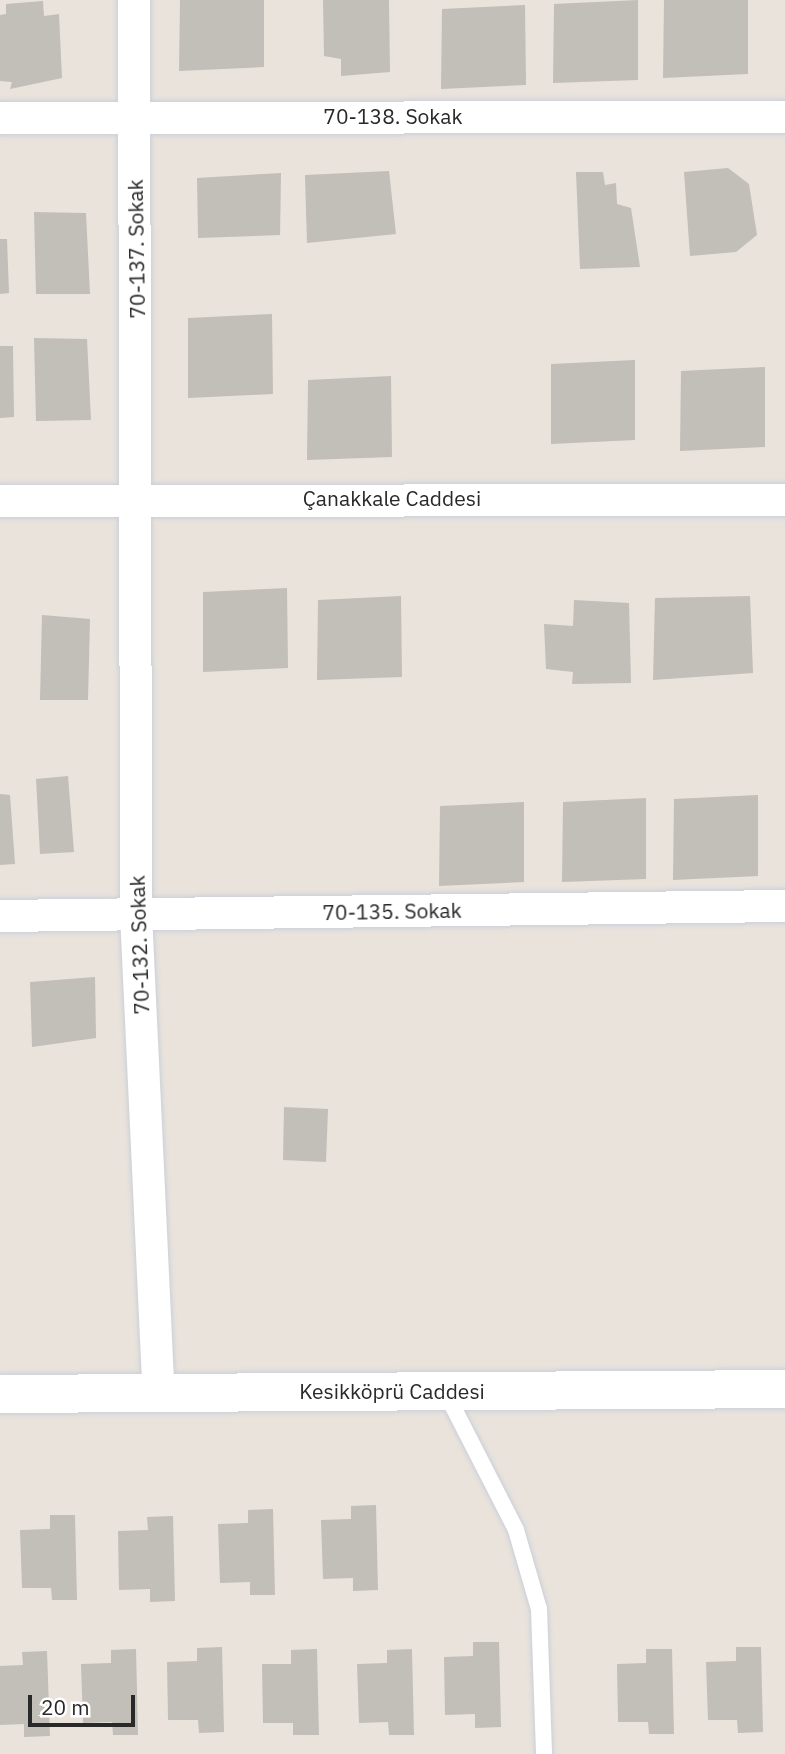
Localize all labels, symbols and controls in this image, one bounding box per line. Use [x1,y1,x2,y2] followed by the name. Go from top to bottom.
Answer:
[323,103,463,129] street label: 70-138. Sokak
[122,179,150,319] street label: 70-137. Sokak
[303,485,481,511] street label: Çanakkale Caddesi
[124,875,154,1015] street label: 70-132. Sokak
[322,897,462,925] street label: 70-135. Sokak
[299,1378,485,1404] street label: Kesikköprü Caddesi
[32,1680,138,1724] scale bar
[41,1693,90,1721] text: 20 m

